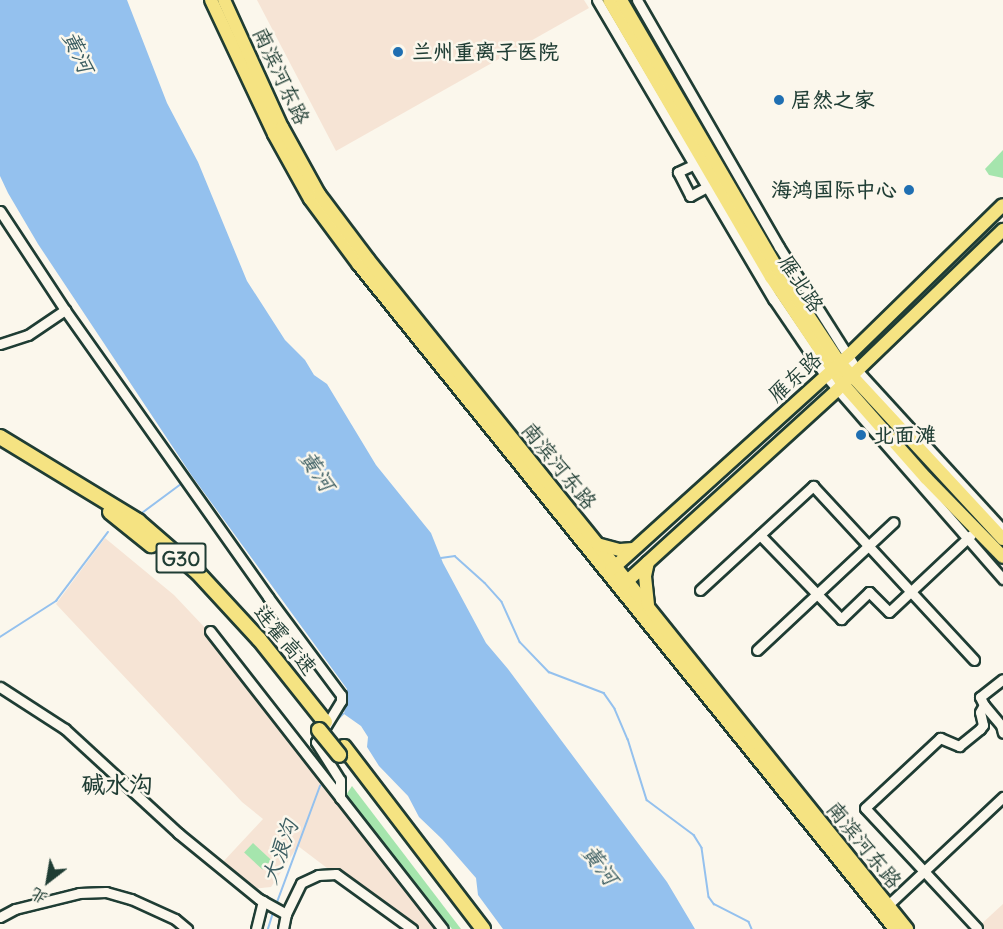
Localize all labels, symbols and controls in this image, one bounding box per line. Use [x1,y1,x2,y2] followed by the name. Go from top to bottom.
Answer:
[247,23,315,129] street label: 南滨河东路
[57,26,99,78] water label: 黄河
[412,39,559,65] place label: 兰州重离子医院
[389,43,407,61] marker: 兰州重离子医院
[791,87,875,113] place label: 居然之家
[772,93,786,107] marker: 居然之家
[771,177,897,203] place label: 海鸿国际中心
[902,183,916,197] marker: 海鸿国际中心
[773,251,829,317] street label: 雁北路
[763,347,827,407] street label: 雁东路
[516,417,602,515] street label: 南滨河东路
[873,422,936,448] place label: 北面滩
[854,428,868,442] marker: 北面滩
[294,445,340,497] water label: 黄河
[156,541,207,575] road number: G30
[248,600,322,680] street label: 连霍高速
[81,771,153,799] district label: 碱水沟
[821,796,907,894] street label: 南滨河东路
[256,816,304,888] water label: 大浪沟
[576,839,624,891] water label: 黄河
[18,851,78,911] north arrow
[27,884,51,909] text: 北

